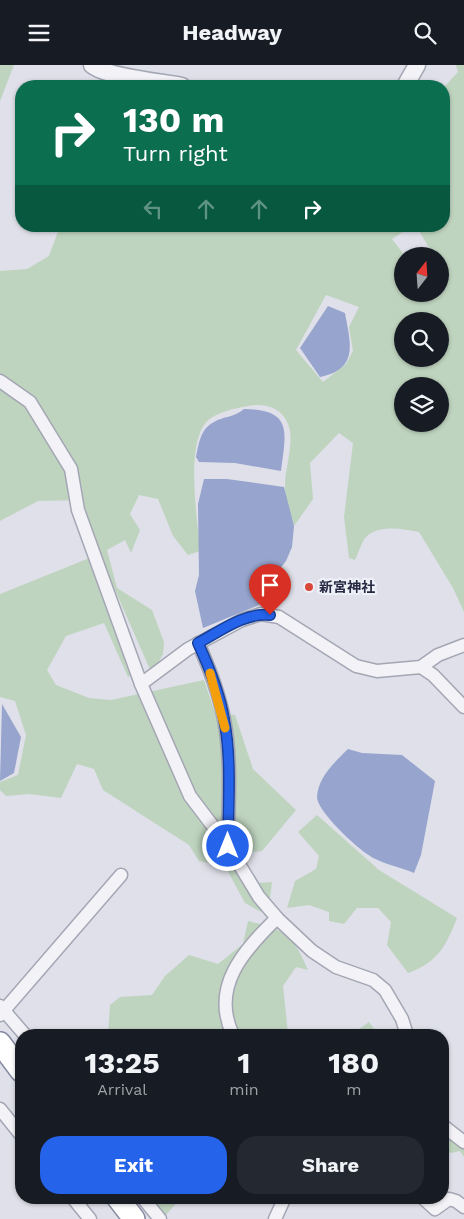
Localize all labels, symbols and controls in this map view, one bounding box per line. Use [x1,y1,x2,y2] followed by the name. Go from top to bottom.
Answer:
[25,19,53,47] icon: menu
[411,19,439,47] icon: search
[182,20,282,45] text: Headway
[123,99,224,141] text: 130 m
[40,100,105,165] icon: right
[123,141,228,166] text: Turn right
[139,195,167,223] icon: left
[192,195,220,223] icon: ahead
[245,195,273,223] icon: ahead
[298,195,326,223] icon: right
[394,247,449,303] north arrow
[394,247,449,432] map controls
[394,312,449,367] button: search
[394,377,449,432] button: layers
[249,564,291,615] pin
[256,571,284,599] icon: arrive
[319,579,375,595] place label: 新宮神社
[303,581,315,593] marker: 新宮神社
[201,819,253,871] position arrow
[85,1045,160,1080] text: 13:25
[238,1045,250,1080] text: 1
[328,1045,379,1080] text: 180
[97,1080,147,1099] text: Arrival
[229,1080,259,1099] text: min
[346,1080,361,1099] text: m
[40,1136,227,1194] button: Exit
[237,1136,424,1194] button: Share

